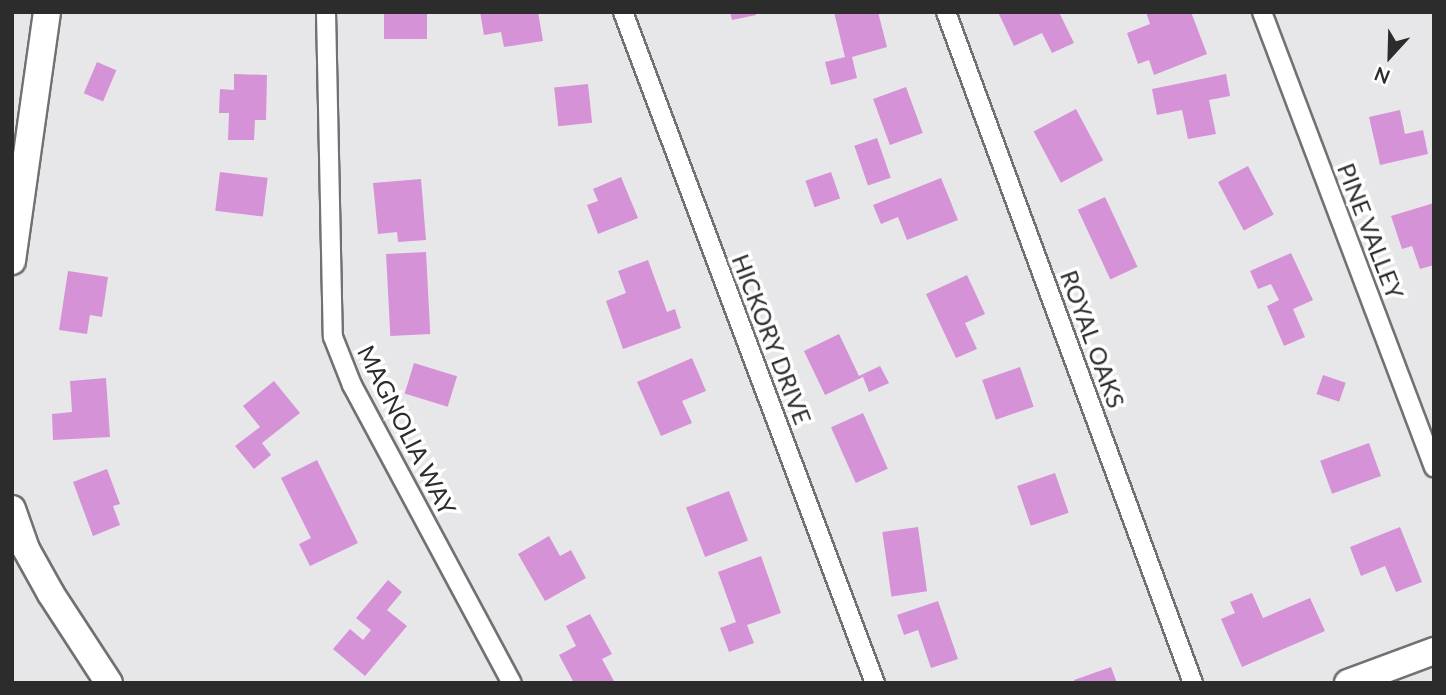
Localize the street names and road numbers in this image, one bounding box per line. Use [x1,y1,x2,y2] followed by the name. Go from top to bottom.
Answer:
[1332,159,1410,303] street label: PINE VALLEY
[726,249,818,429] street label: HICKORY DRIVE
[1055,266,1131,412] street label: ROYAL OAKS
[352,340,462,520] street label: MAGNOLIA WAY

